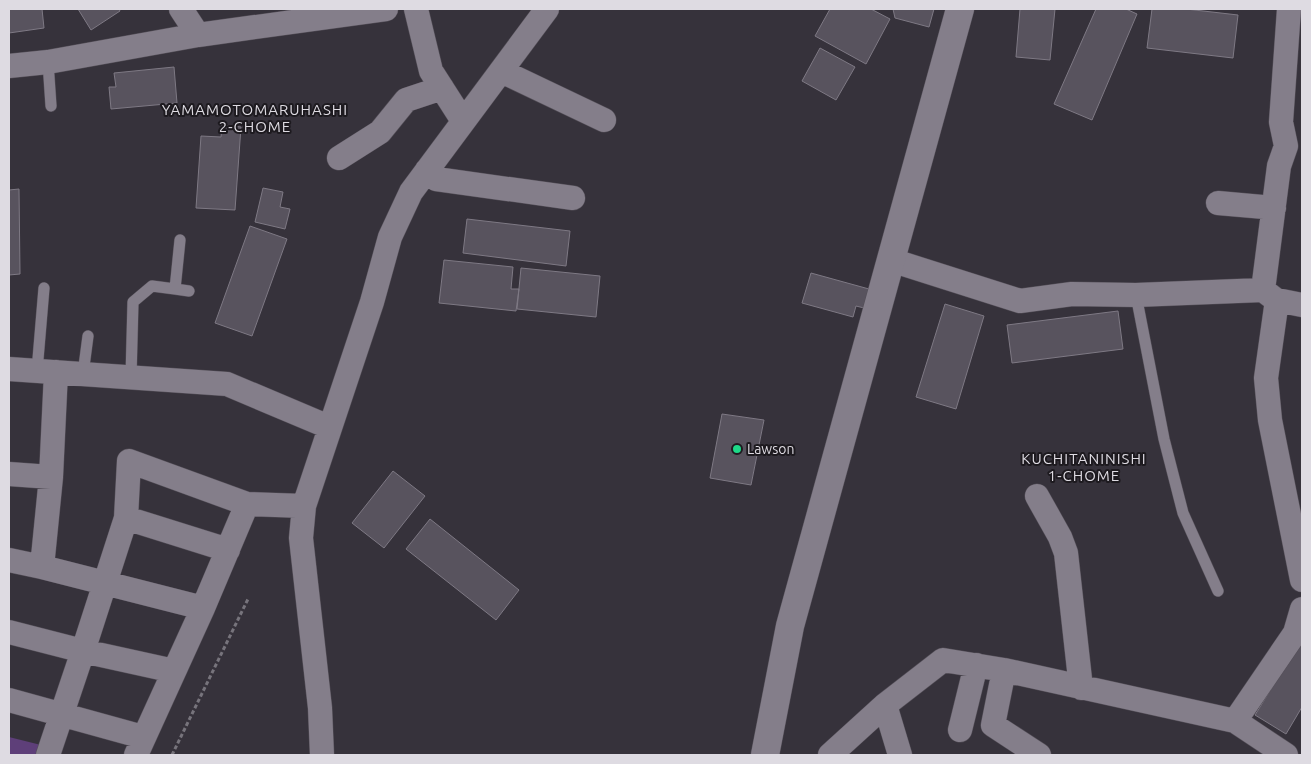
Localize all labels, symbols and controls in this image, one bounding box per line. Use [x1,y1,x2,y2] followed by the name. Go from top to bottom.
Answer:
[162,101,348,135] district label: YAMAMOTOMARUHASHI 2-CHOME
[747,441,794,457] place label: Lawson
[731,443,743,455] marker: Lawson
[1021,450,1147,484] district label: KUCHITANINISHI 1-CHOME

